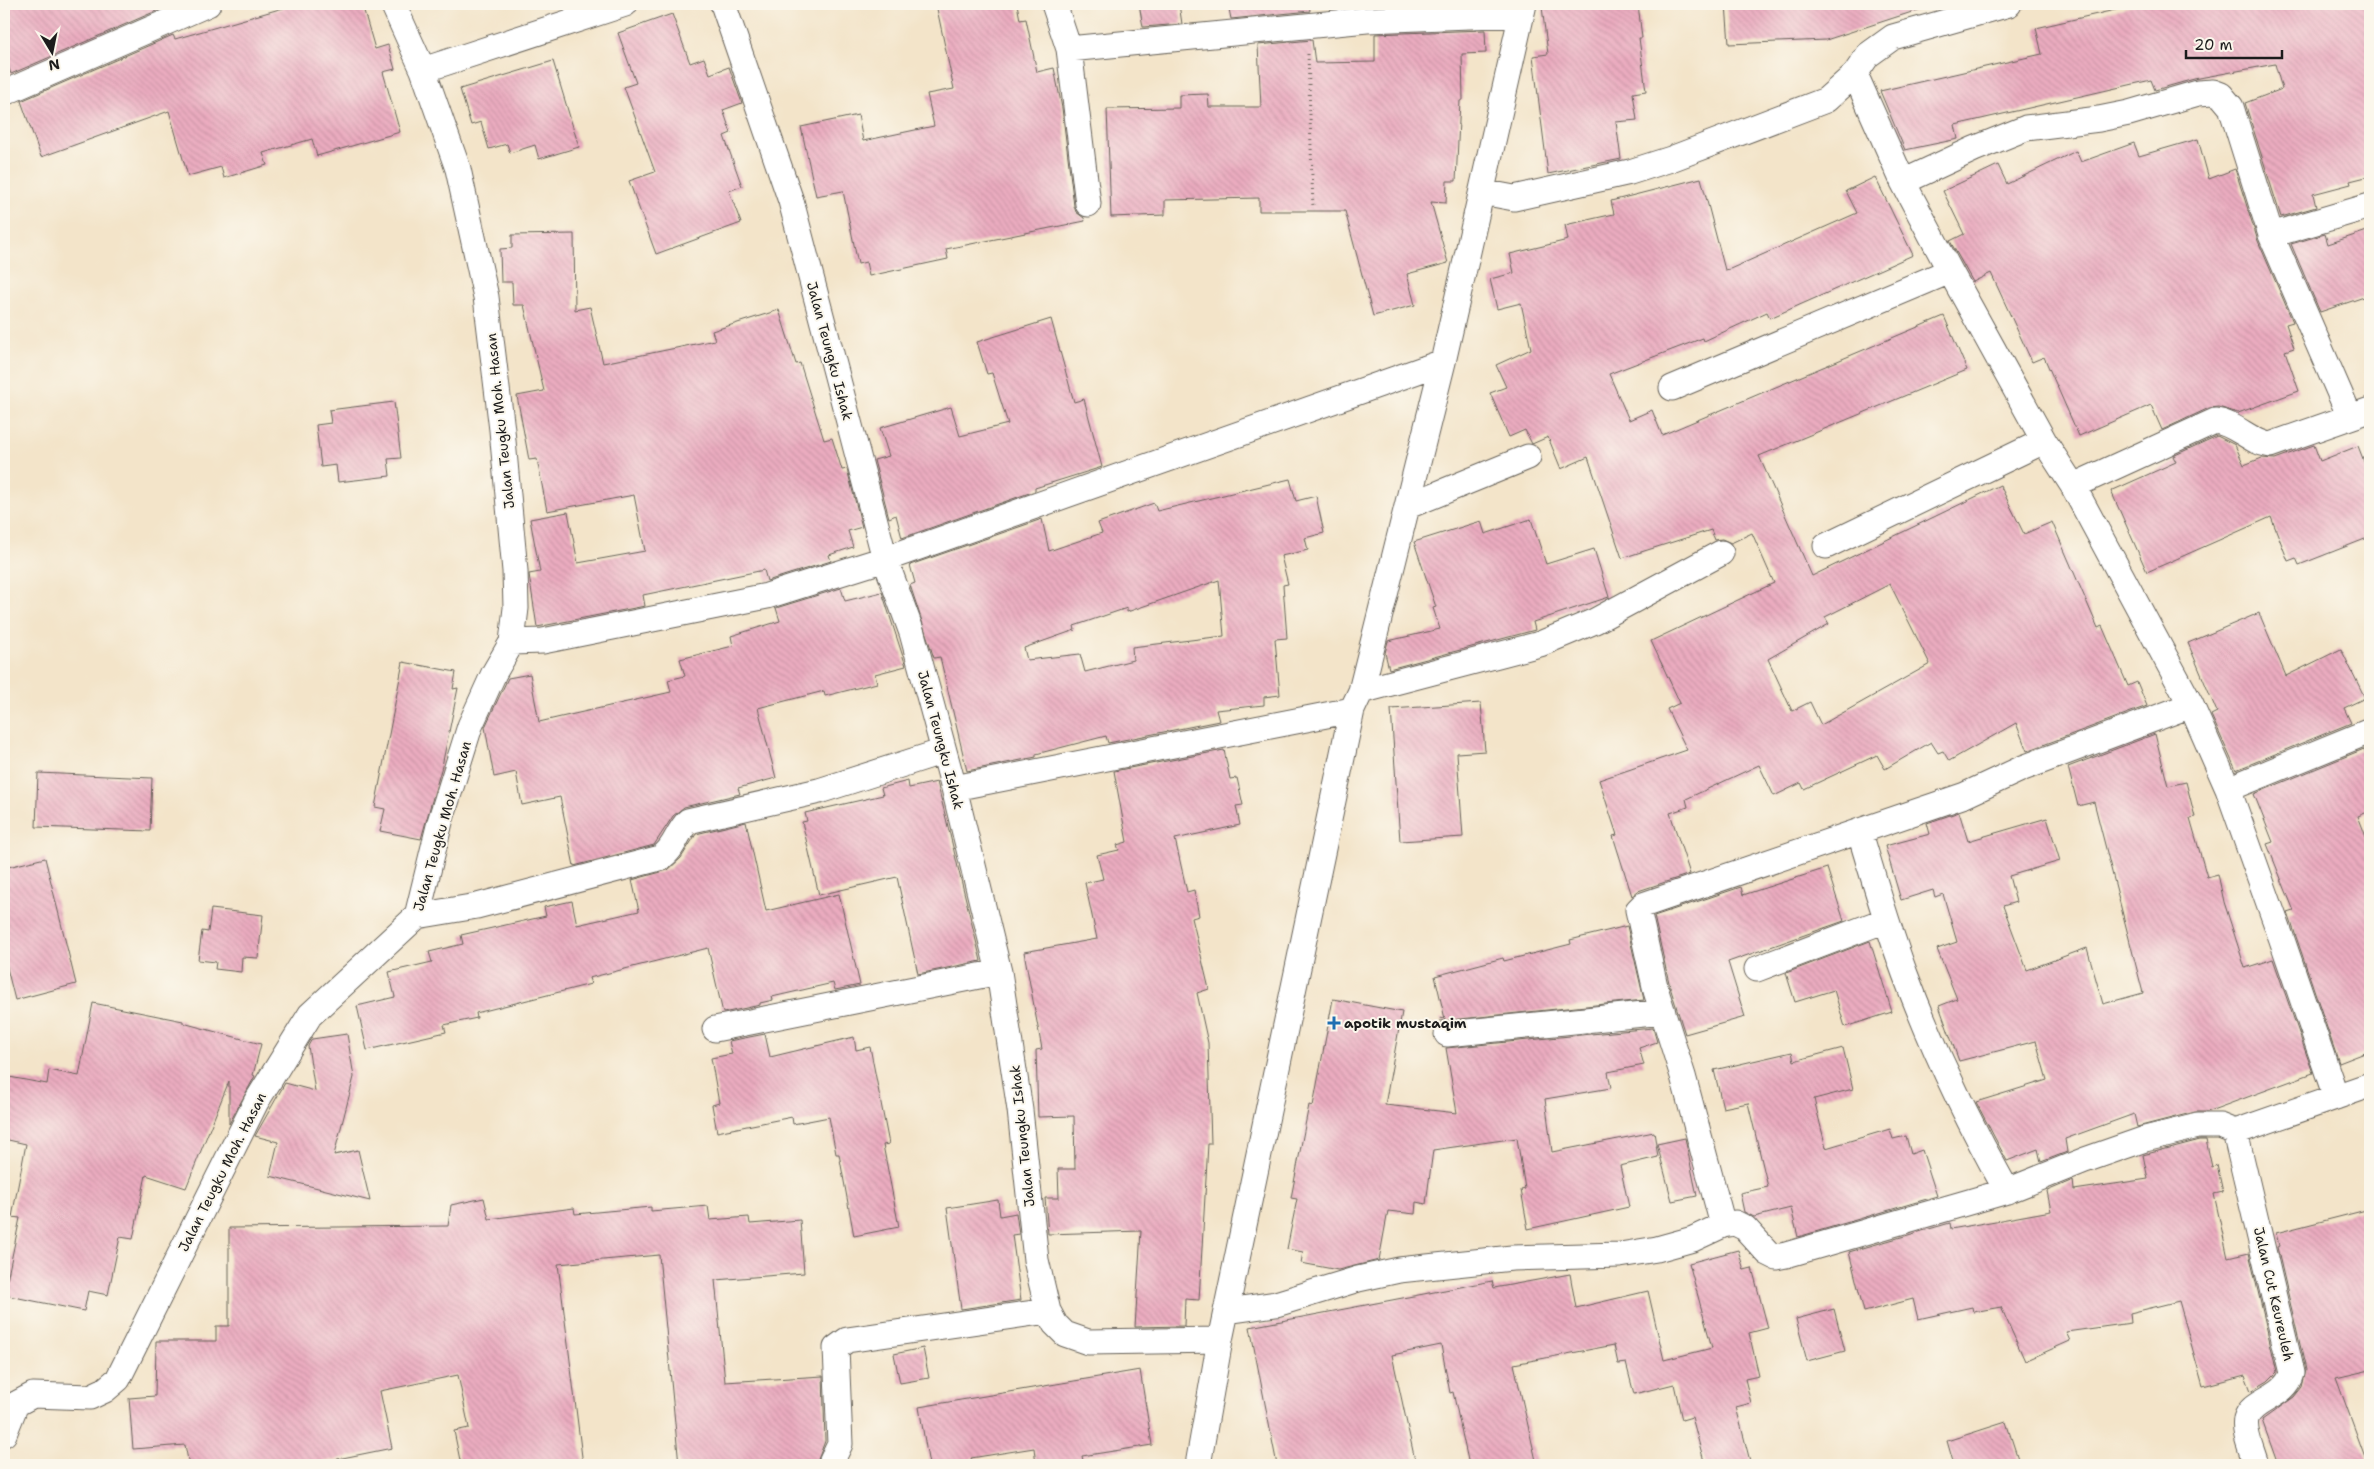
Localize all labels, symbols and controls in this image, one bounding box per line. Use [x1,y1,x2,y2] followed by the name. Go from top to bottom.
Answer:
[28,28,78,78] north arrow
[2186,28,2283,60] scale bar
[2194,35,2233,55] text: 20 m
[47,55,61,75] text: N
[803,280,857,422] street label: Jalan Teungku Ishak
[482,332,518,510] street label: Jalan Teugku Moh. Hasan
[914,669,968,811] street label: Jalan Teungku Ishak
[409,738,475,913] street label: Jalan Teugku Moh. Hasan
[1344,1014,1467,1032] place label: apotik mustaqim
[1328,1017,1340,1029] marker: apotik mustaqim
[1006,1064,1038,1208] street label: Jalan Teungku Ishak
[174,1089,270,1255] street label: Jalan Teugku Moh. Hasan
[2250,1225,2298,1363] street label: Jalan Cut Keureuleh

